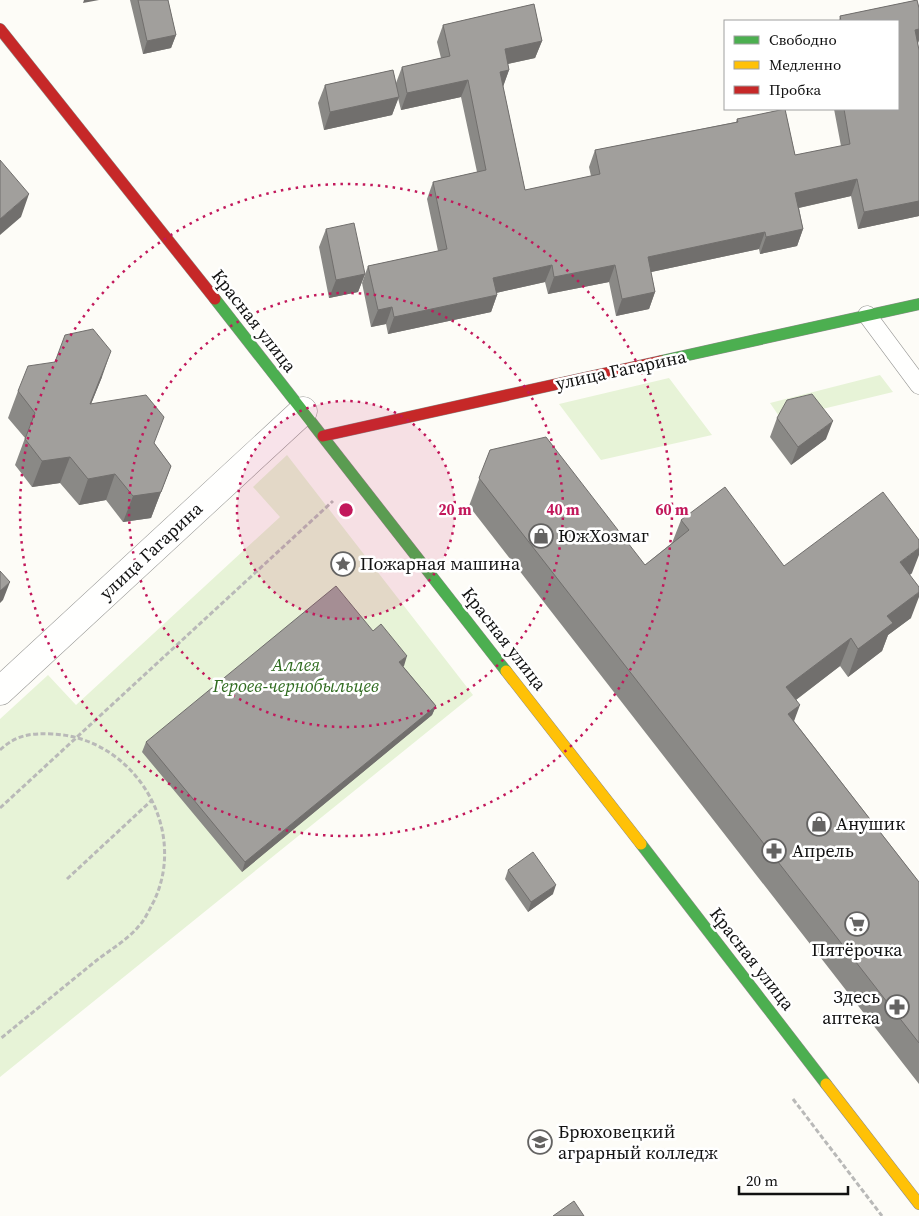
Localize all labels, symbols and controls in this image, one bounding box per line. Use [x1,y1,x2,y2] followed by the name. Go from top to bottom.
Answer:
[724,20,899,110] legend
[769,29,837,50] text: Свободно
[769,54,841,75] text: Медленно
[769,79,821,100] text: Пробка
[206,264,303,378] street label: Красная улица
[553,343,689,396] street label: улица Гагарина
[94,496,208,605] street label: улица Гагарина
[438,499,472,520] text: 20 m
[546,499,580,520] text: 40 m
[655,499,689,520] text: 60 m
[337,501,355,519] centre of rings
[528,523,554,549] shop icon: ЮжХозмаг
[558,523,649,548] place label: ЮжХозмаг
[330,551,356,577] place icon: Пожарная машина
[360,551,521,576] place label: Пожарная машина
[456,582,553,696] street label: Красная улица
[212,652,379,698] park label: Аллея Героев-чернобыльцев
[806,811,832,837] shop icon: Анушик
[836,811,905,836] place label: Анушик
[761,838,787,864] pharmacy icon: Апрель
[792,838,854,863] place label: Апрель
[704,902,801,1016] street label: Красная улица
[844,911,870,937] supermarket icon: Пятёрочка
[812,937,903,962] place label: Пятёрочка
[822,984,881,1030] place label: Здесь аптека
[884,994,910,1020] pharmacy icon: Здесь аптека
[558,1119,718,1165] place label: Брюховецкий аграрный колледж
[527,1129,553,1155] school or university icon: Брюховецкий аграрный колледж
[739,1164,848,1196] scale bar
[746,1170,778,1191] text: 20 m

